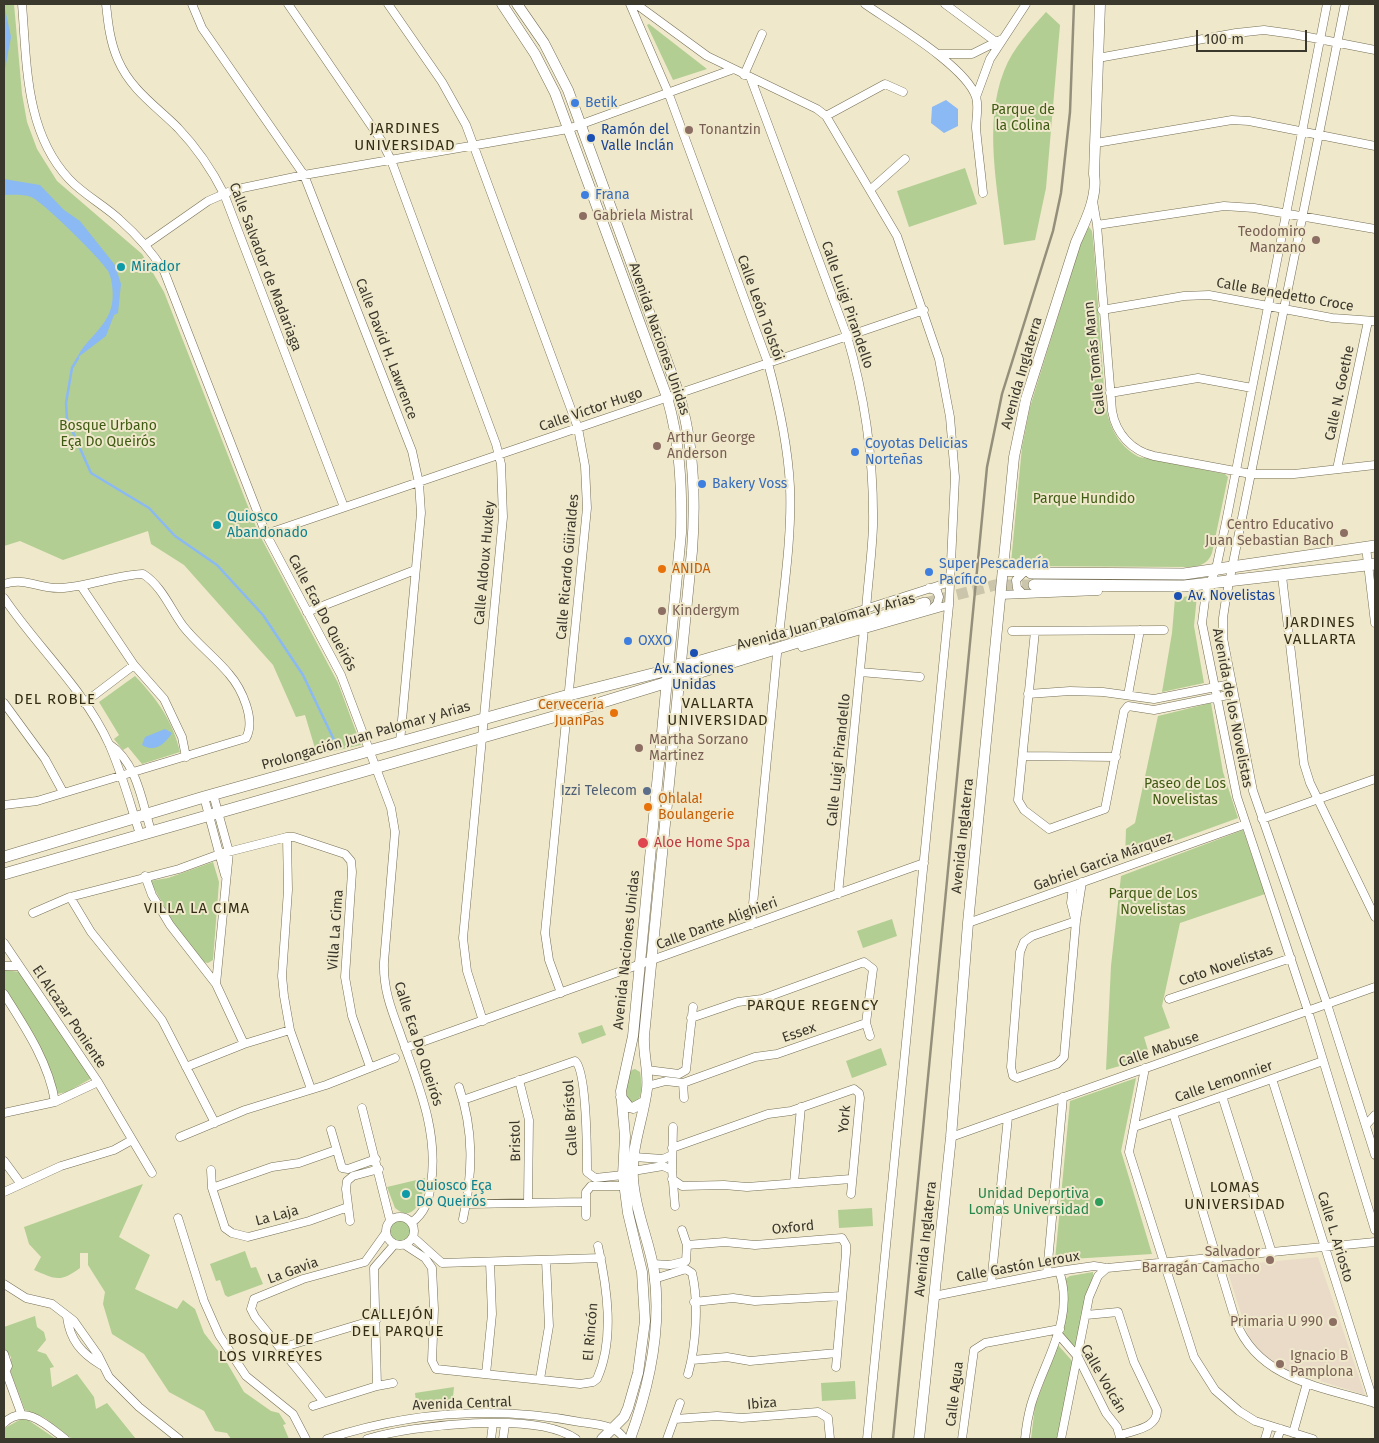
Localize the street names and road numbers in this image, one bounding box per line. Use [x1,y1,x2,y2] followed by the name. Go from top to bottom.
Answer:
[225,180,305,354] street label: Calle Salvador de Madariaga
[817,239,877,371] street label: Calle Luigi Pirandello
[733,253,787,363] street label: Calle León Tolstói
[625,261,693,417] street label: Avenida Naciones Unidas
[1215,275,1355,315] street label: Calle Benedetto Croce
[351,276,421,422] street label: Calle David H. Lawrence
[1081,300,1109,416] street label: Calle Tomás Mann
[998,315,1046,431] street label: Avenida Inglaterra
[1322,344,1358,442] street label: Calle N. Goethe
[537,384,645,436] street label: Calle Víctor Hugo
[553,493,583,641] street label: Calle Ricardo Güiraldes
[471,500,499,626] street label: Calle Aldoux Huxley
[284,552,360,674] street label: Calle Eca Do Queirós
[735,590,917,654] street label: Avenida Juan Palomar y Arias
[1208,627,1256,789] street label: Avenida de los Novelistas
[824,693,854,827] street label: Calle Luigi Pirandello
[260,698,472,774] street label: Prolongación Juan Palomar y Arias
[949,777,977,895] street label: Avenida Inglaterra
[1031,829,1175,895] street label: Gabriel Garcia Márquez
[610,869,644,1031] street label: Avenida Naciones Unidas
[325,889,347,971] street label: Villa La Cima
[654,894,780,954] street label: Calle Dante Alighieri
[1177,942,1275,990] street label: Coto Novelistas
[28,962,110,1072] street label: El Alcazar Poniente
[390,980,446,1108] street label: Calle Eca Do Queirós
[780,1019,818,1047] street label: Essex
[1117,1028,1201,1072] street label: Calle Mabuse
[1173,1057,1275,1107] street label: Calle Lemonnier
[561,1080,581,1156] street label: Calle Brístol
[835,1104,855,1134] street label: York
[507,1120,525,1162] street label: Bristol
[912,1180,940,1298] street label: Avenida Inglaterra
[1313,1190,1357,1284] street label: Calle L. Ariosto
[254,1202,300,1230] street label: La Laja
[771,1217,815,1239] street label: Oxford
[955,1248,1081,1286] street label: Calle Gastón Leroux
[265,1254,321,1288] street label: La Gavia
[580,1302,602,1362] street label: El Rincón
[1077,1342,1129,1416] street label: Calle Volcán
[943,1360,967,1428] street label: Calle Agua
[412,1394,512,1414] street label: Avenida Central
[746,1394,778,1414] street label: Ibiza

